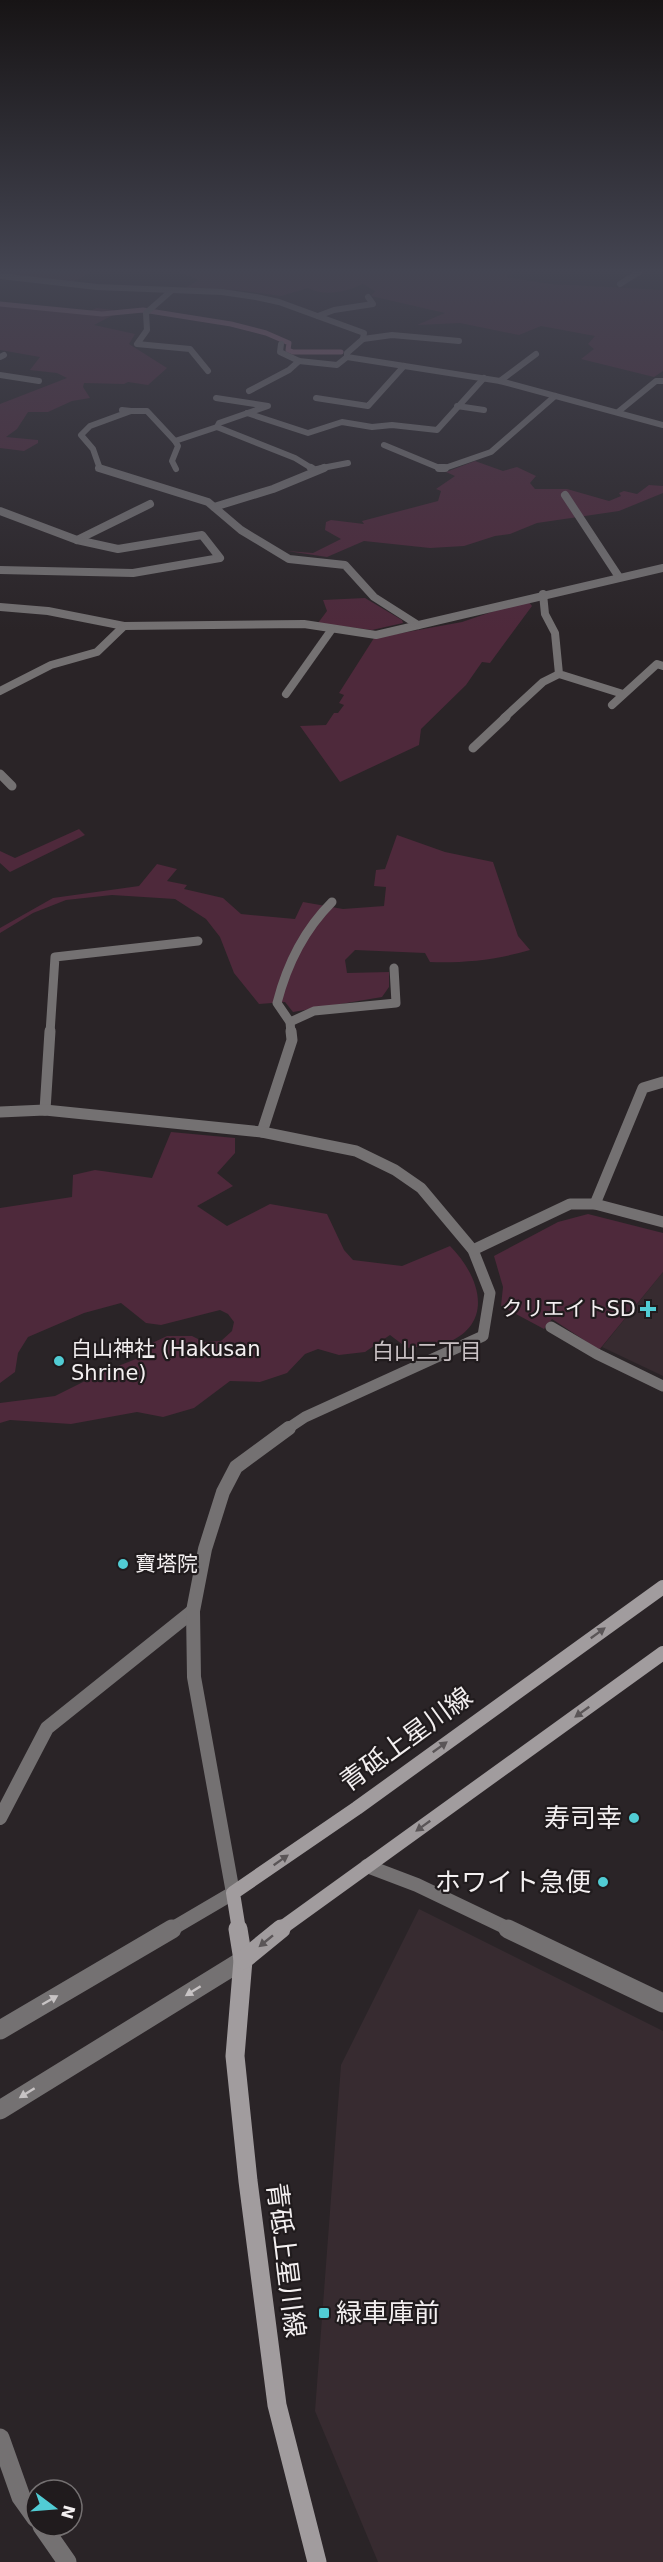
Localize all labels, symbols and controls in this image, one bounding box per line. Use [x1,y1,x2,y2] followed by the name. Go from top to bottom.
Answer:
[501,1297,636,1321] place label: クリエイトSD
[641,1302,655,1316] marker: クリエイトSD
[71,1337,260,1385] place label: 白山神社 (Hakusan Shrine)
[372,1339,482,1364] district label: 白山二丁目
[52,1354,66,1368] marker: 白山神社 (Hakusan Shrine)
[135,1552,198,1576] place label: 寶塔院
[116,1557,130,1571] marker: 寶塔院
[590,1627,606,1639] one-way arrow
[334,1681,478,1797] street label: 青砥上星川線
[574,1706,590,1718] one-way arrow
[433,1742,448,1754] one-way arrow
[544,1803,622,1833] place label: 寿司幸
[627,1811,641,1825] marker: 寿司幸
[416,1819,431,1831] one-way arrow
[273,1855,289,1866] one-way arrow
[435,1867,591,1897] place label: ホワイト急便
[596,1875,610,1889] marker: ホワイト急便
[259,1935,274,1947] one-way arrow
[186,1985,202,1997] one-way arrow
[42,1996,59,2006] one-way arrow
[19,2088,36,2099] one-way arrow
[262,2181,310,2339] street label: 青砥上星川線
[336,2298,440,2328] place label: 緑車庫前
[317,2306,331,2320] marker: 緑車庫前
[24,2478,84,2538] north arrow
[57,2503,79,2521] text: N

